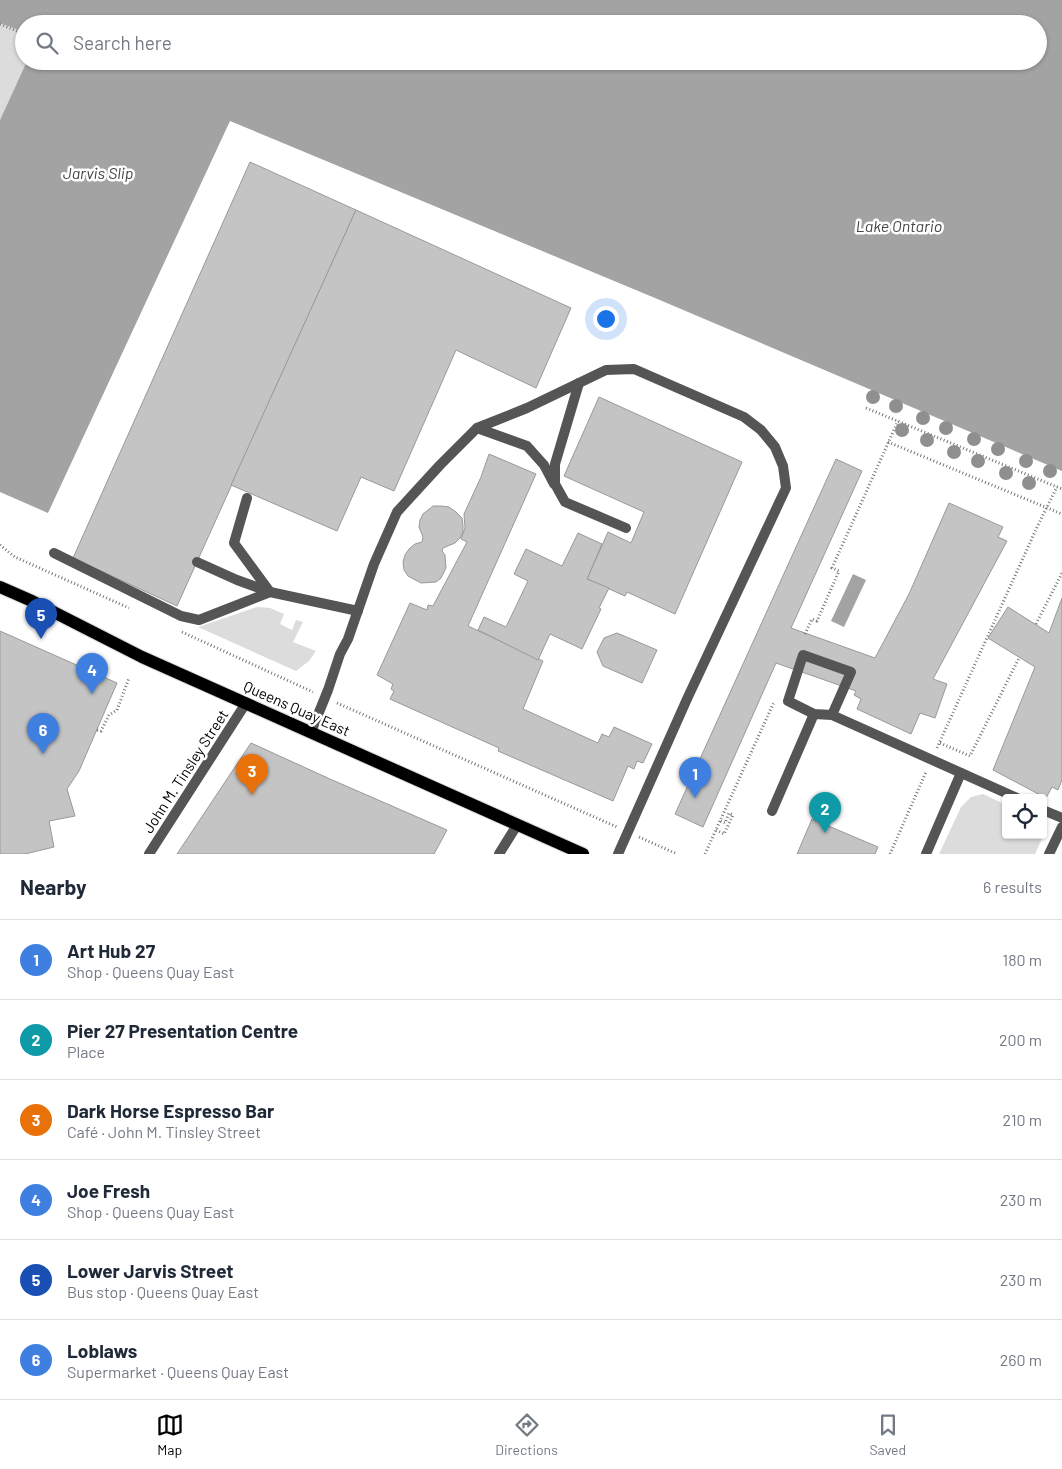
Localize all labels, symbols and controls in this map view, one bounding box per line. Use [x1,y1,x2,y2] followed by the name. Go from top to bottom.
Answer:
[15,15,1047,70] search box
[33,29,61,57] icon: search
[73,31,172,54] text: Search here
[63,163,133,182] water label: Jarvis Slip
[856,216,942,235] water label: Lake Ontario
[593,306,619,332] your location
[25,598,57,639] pin: 5
[76,653,108,694] pin: 4
[241,676,353,740] street label: Queens Quay East
[138,706,232,836] street label: John M. Tinsley Street
[27,713,59,754] pin: 6
[236,754,268,795] pin: 3
[679,757,711,798] pin: 1
[809,792,841,833] pin: 2
[1002,794,1047,839] map controls
[1002,794,1047,839] button: locate
[20,874,86,899] text: Nearby
[983,877,1042,896] text: 6 results
[67,939,155,962] text: Art Hub 27
[33,950,39,969] text: 1
[1003,950,1042,969] text: 180 m
[67,962,234,981] text: Shop · Queens Quay East
[67,1019,298,1042] text: Pier 27 Presentation Centre
[32,1030,40,1049] text: 2
[999,1030,1042,1049] text: 200 m
[67,1042,105,1061] text: Place
[67,1099,274,1122] text: Dark Horse Espresso Bar
[32,1110,40,1129] text: 3
[1003,1110,1042,1129] text: 210 m
[67,1122,261,1141] text: Café · John M. Tinsley Street
[67,1179,150,1202] text: Joe Fresh
[31,1190,41,1209] text: 4
[1000,1190,1042,1209] text: 230 m
[67,1202,234,1221] text: Shop · Queens Quay East
[67,1259,234,1282] text: Lower Jarvis Street
[32,1270,40,1289] text: 5
[1000,1270,1042,1289] text: 230 m
[67,1282,259,1301] text: Bus stop · Queens Quay East
[67,1339,137,1362] text: Loblaws
[32,1350,40,1369] text: 6
[1000,1350,1042,1369] text: 260 m
[67,1362,289,1381] text: Supermarket · Queens Quay East
[156,1411,184,1458] tab: Map
[495,1411,558,1458] tab: Directions
[869,1411,906,1458] tab: Saved

